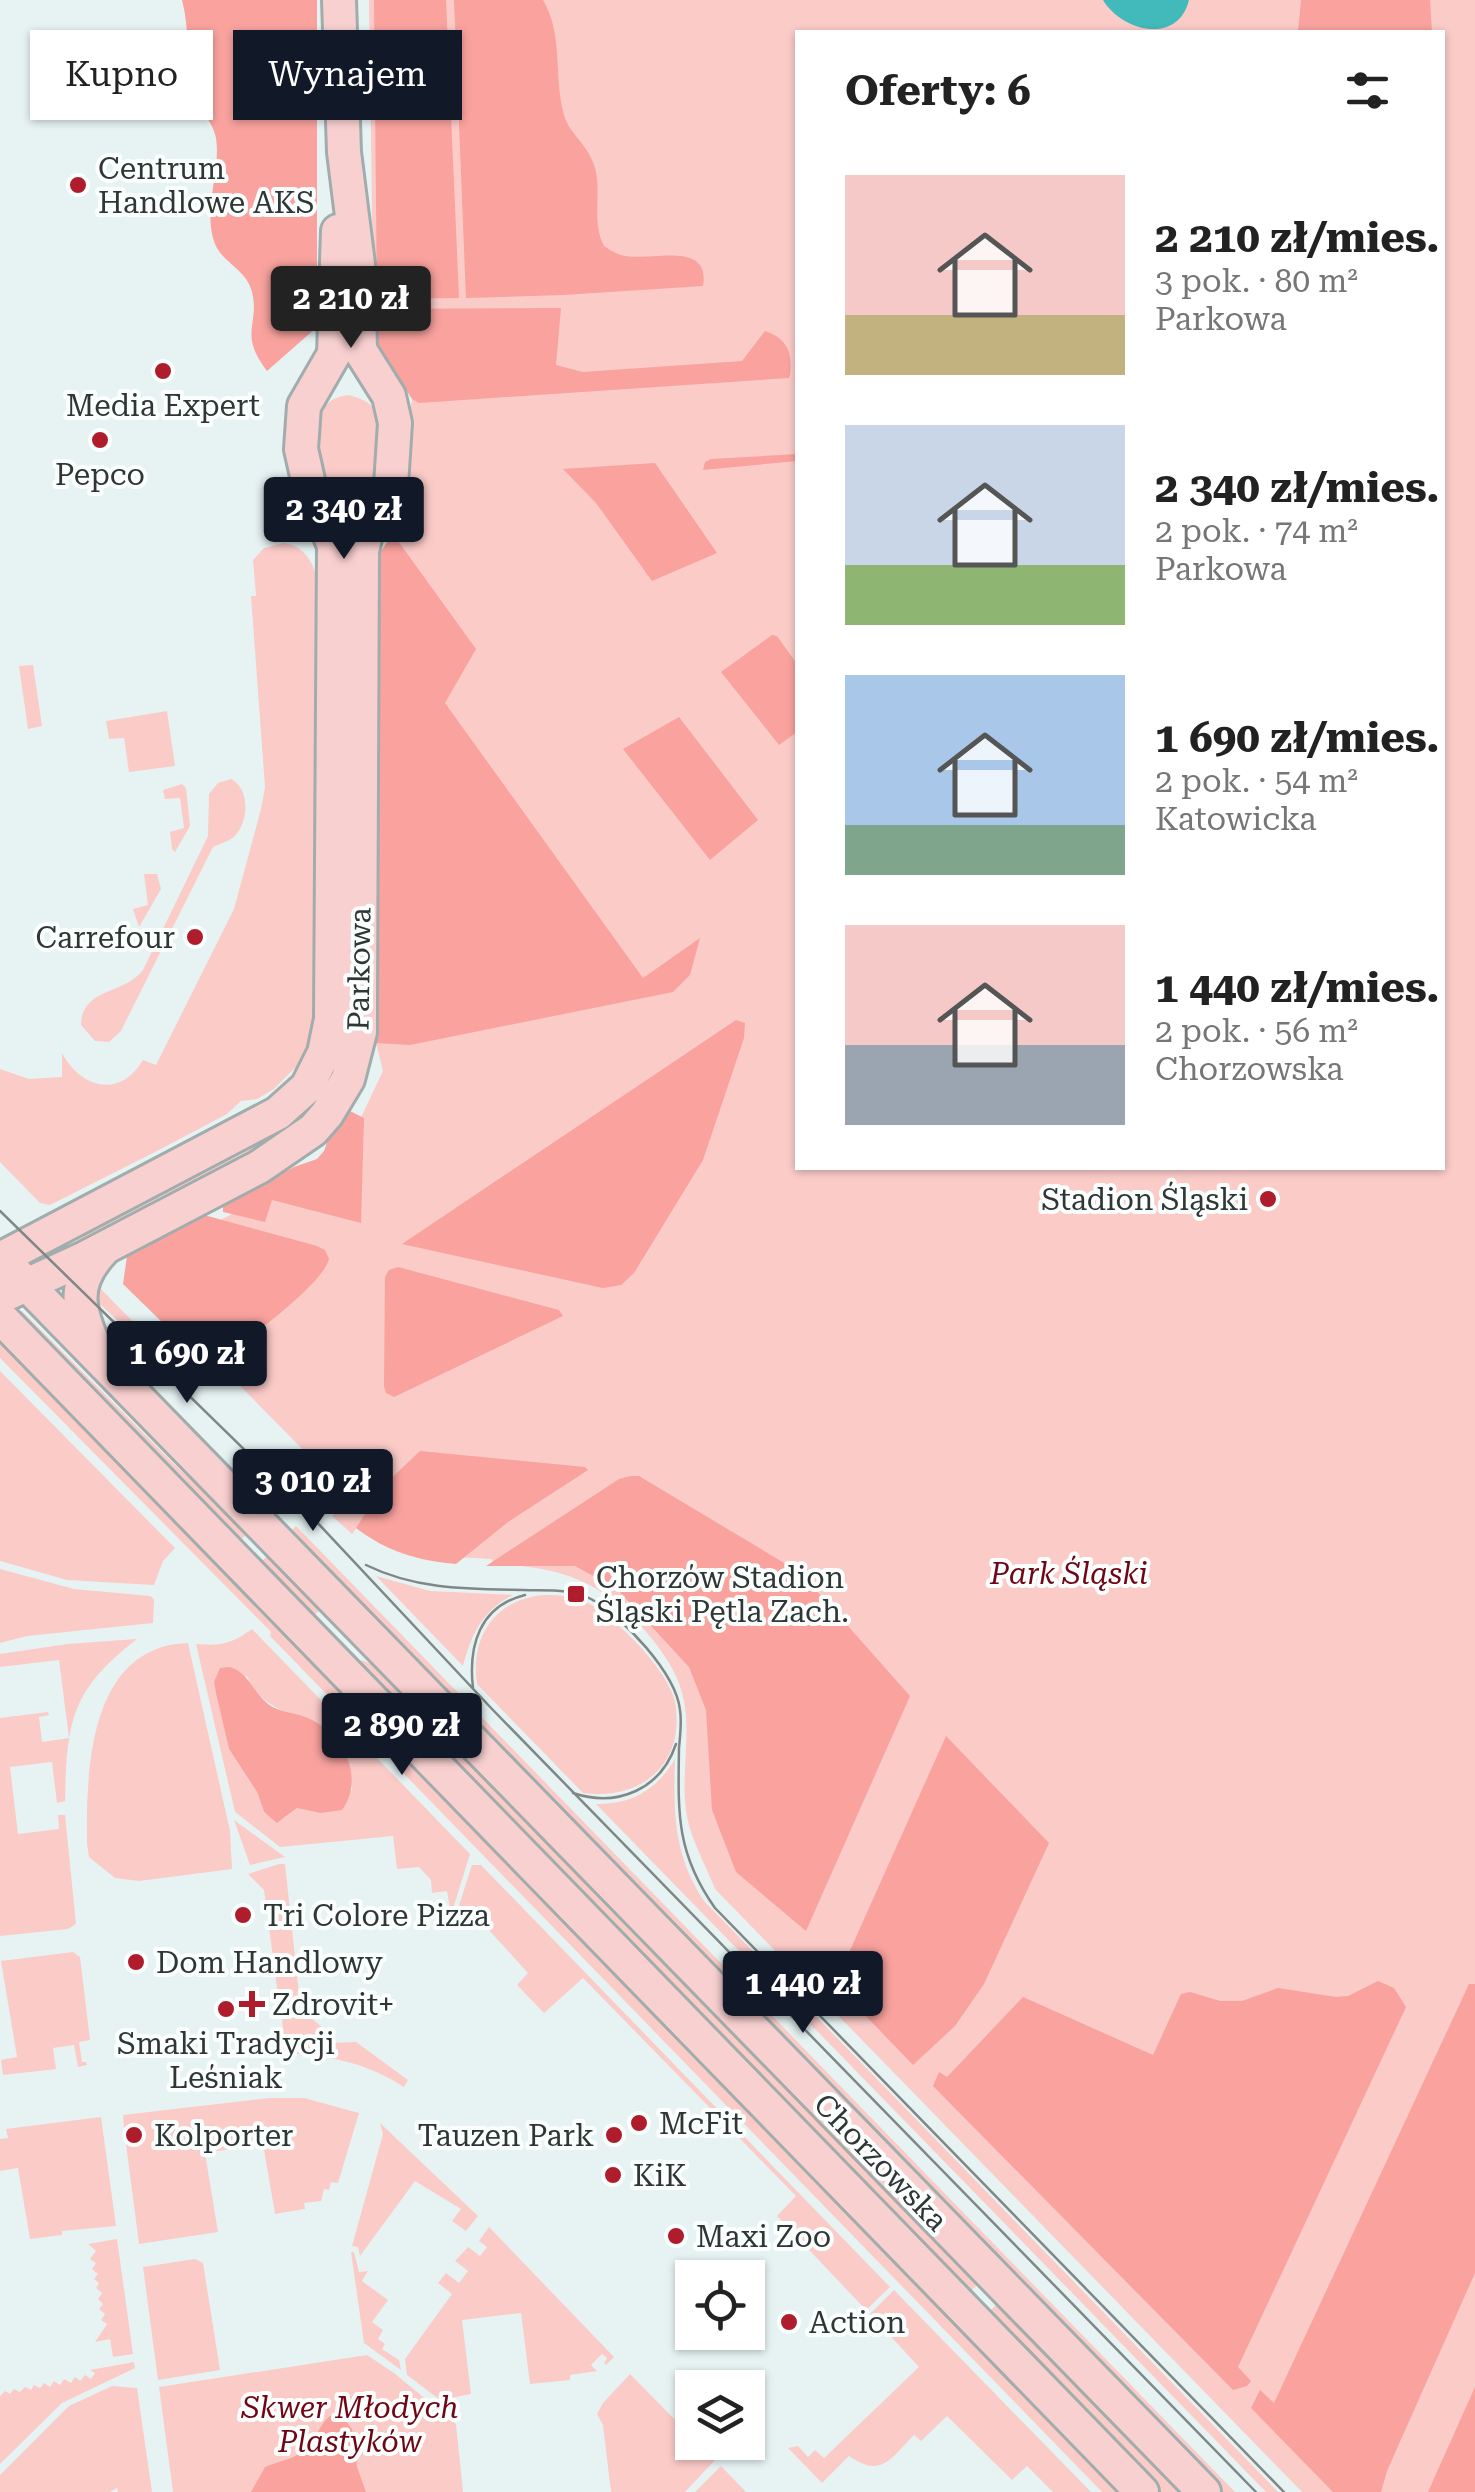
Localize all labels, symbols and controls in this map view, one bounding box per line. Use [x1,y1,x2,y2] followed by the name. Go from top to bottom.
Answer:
[30,30,213,120] chip: Kupno
[233,30,462,120] chip: Wynajem
[1340,63,1395,118] icon: filters
[845,66,1031,115] text: Oferty: 6
[98,151,315,220] place label: Centrum Handlowe AKS
[67,174,89,196] marker: Centrum Handlowe AKS
[1155,213,1440,262] text: 2 210 zł/mies.
[925,215,1045,335] icon: home
[1155,262,1358,300] text: 3 pok. · 80 m²
[248,266,454,351] pin: 2 210 zł
[293,279,409,317] text: 2 210 zł
[1155,300,1287,338] text: Parkowa
[152,360,174,382] marker: Media Expert
[66,388,260,423] place label: Media Expert
[89,429,111,451] marker: Pepco
[55,457,145,492] place label: Pepco
[1155,463,1440,512] text: 2 340 zł/mies.
[925,465,1045,585] icon: home
[241,477,447,562] pin: 2 340 zł
[286,490,402,528] text: 2 340 zł
[1155,512,1358,550] text: 2 pok. · 74 m²
[1155,550,1287,588] text: Parkowa
[1155,713,1440,762] text: 1 690 zł/mies.
[925,715,1045,835] icon: home
[1155,762,1358,800] text: 2 pok. · 54 m²
[1155,800,1317,838] text: Katowicka
[340,907,378,1031] street label: Parkowa
[36,920,175,955] place label: Carrefour
[184,926,206,948] marker: Carrefour
[1155,963,1440,1012] text: 1 440 zł/mies.
[925,965,1045,1085] icon: home
[1155,1012,1358,1050] text: 2 pok. · 56 m²
[1155,1050,1343,1088] text: Chorzowska
[1041,1181,1248,1217] place label: Stadion Śląski
[1257,1188,1279,1210] marker: Stadion Śląski
[84,1321,290,1406] pin: 1 690 zł
[129,1334,245,1372] text: 1 690 zł
[210,1449,416,1534] pin: 3 010 zł
[255,1462,371,1500] text: 3 010 zł
[989,1555,1148,1591] park label: Park Śląski
[596,1560,849,1629] place label: Chorzów Stadion Śląski Pętla Zach.
[565,1583,587,1605] marker: Chorzów Stadion Śląski Pętla Zach.
[299,1693,505,1778] pin: 2 890 zł
[344,1706,460,1744] text: 2 890 zł
[263,1898,490,1933] place label: Tri Colore Pizza
[232,1904,254,1926] marker: Tri Colore Pizza
[156,1945,383,1980] place label: Dom Handlowy
[125,1951,147,1973] marker: Dom Handlowy
[700,1951,906,2036] pin: 1 440 zł
[745,1964,861,2002] text: 1 440 zł
[272,1987,395,2022] place label: Zdrovit+
[241,1993,263,2015] marker: Zdrovit+
[215,1998,237,2020] marker: Smaki Tradycji Leśniak
[117,2026,335,2095] place label: Smaki Tradycji Leśniak
[807,2086,955,2238] street label: Chorzowska
[659,2106,743,2141] place label: McFit
[628,2112,650,2134] marker: McFit
[154,2118,293,2153] place label: Kolporter
[417,2118,594,2153] place label: Tauzen Park
[123,2124,145,2146] marker: Kolporter
[603,2124,625,2146] marker: Tauzen Park
[633,2158,686,2193] place label: KiK
[602,2164,624,2186] marker: KiK
[696,2219,831,2254] place label: Maxi Zoo
[665,2225,687,2247] marker: Maxi Zoo
[675,2260,765,2460] map controls
[675,2260,765,2350] button: locate
[809,2305,905,2340] place label: Action
[778,2311,800,2333] marker: Action
[675,2370,765,2460] button: layers
[240,2390,459,2459] park label: Skwer Młodych Plastyków

